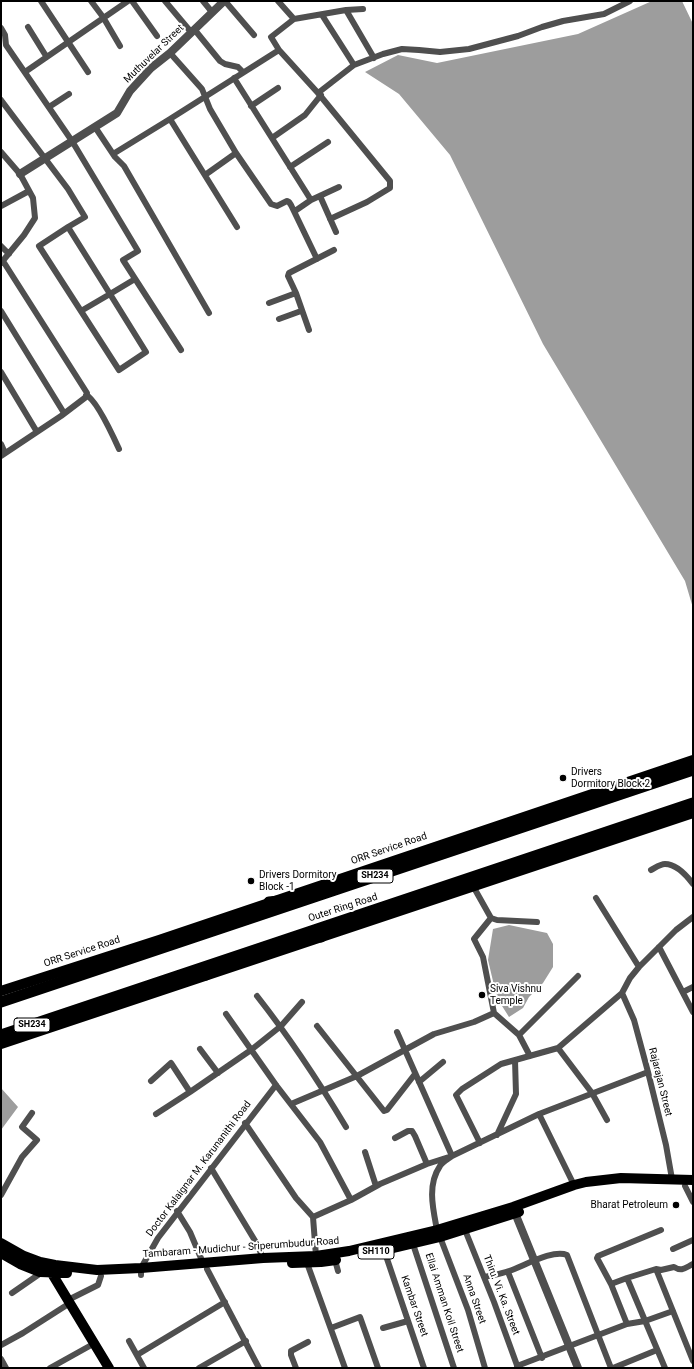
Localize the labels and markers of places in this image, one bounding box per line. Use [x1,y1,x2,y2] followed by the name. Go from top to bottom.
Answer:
[571,766,650,790] place label: Drivers Dormitory Block 2
[558,773,568,783] marker: Drivers Dormitory Block 2
[259,869,336,892] place label: Drivers Dormitory Block -1
[246,876,256,886] marker: Drivers Dormitory Block -1
[490,983,542,1006] place label: Siva Vishnu Temple
[477,990,487,1000] marker: Siva Vishnu Temple
[591,1199,668,1211] place label: Bharat Petroleum
[671,1200,681,1210] marker: Bharat Petroleum

